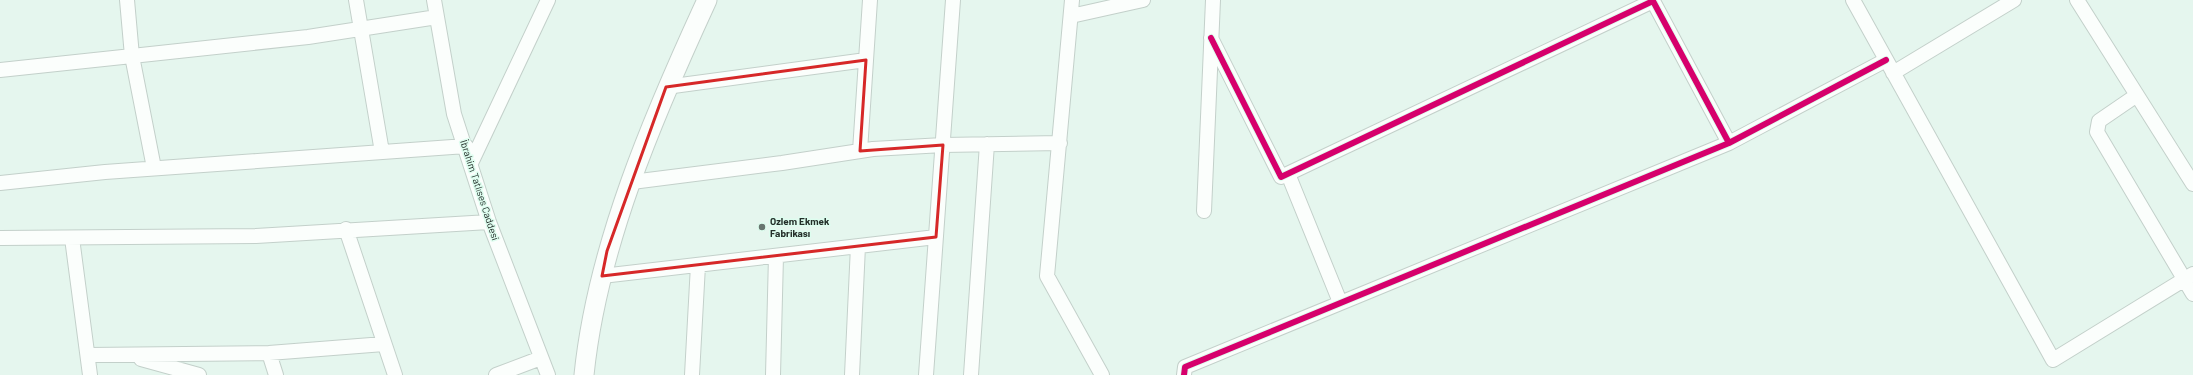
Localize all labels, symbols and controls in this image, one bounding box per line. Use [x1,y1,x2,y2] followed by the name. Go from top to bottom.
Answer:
[458,138,502,242] street label: İbrahim Tatlıses Caddesi
[770,215,830,239] place label: Ozlem Ekmek Fabrikası
[757,222,767,232] marker: Ozlem Ekmek Fabrikası

